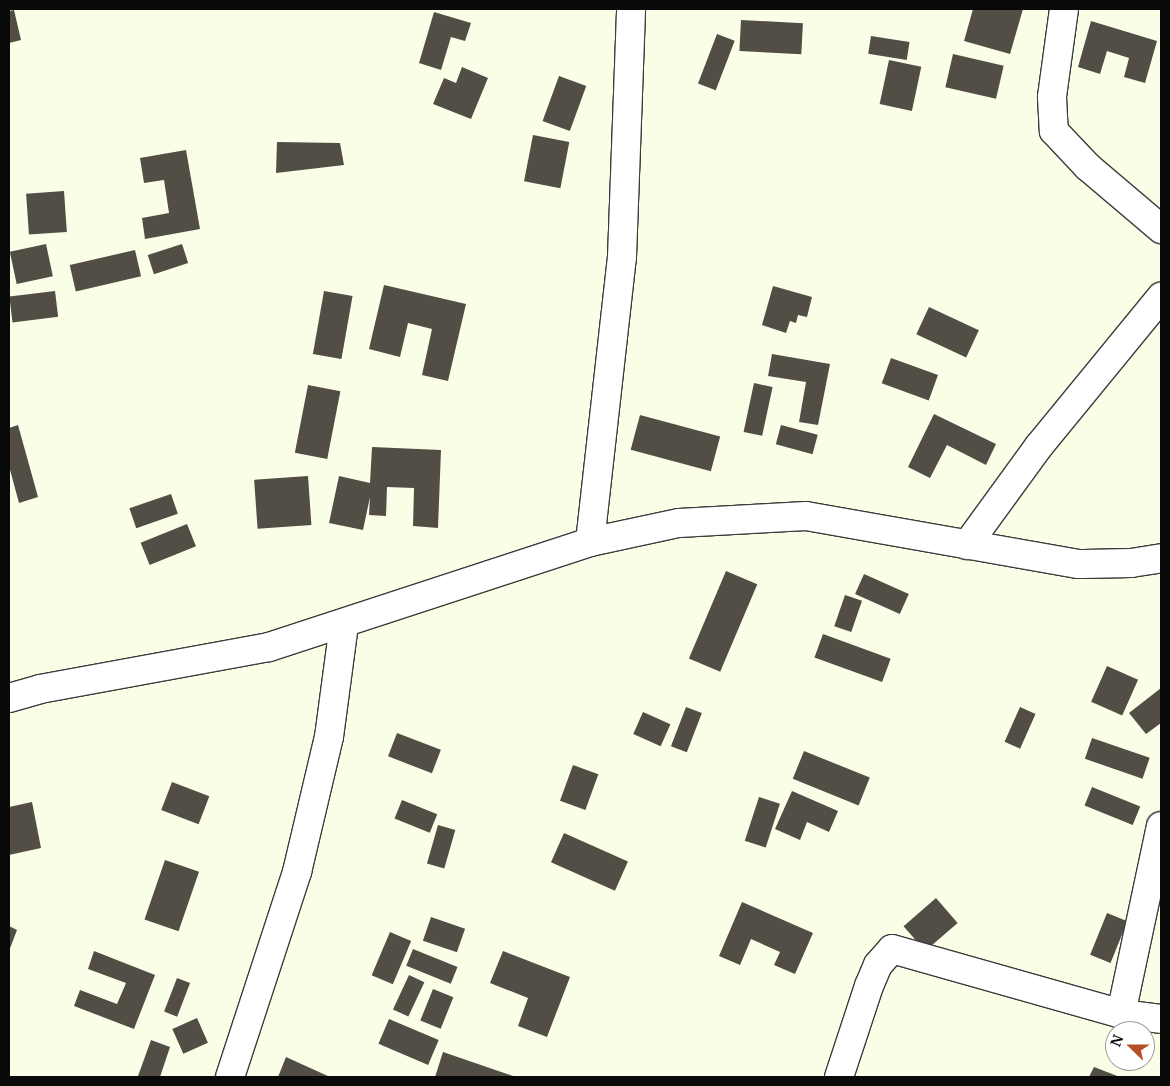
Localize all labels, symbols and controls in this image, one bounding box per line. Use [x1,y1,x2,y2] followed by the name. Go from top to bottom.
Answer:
[1105,1021,1155,1071] north arrow
[1107,1032,1127,1049] text: N

